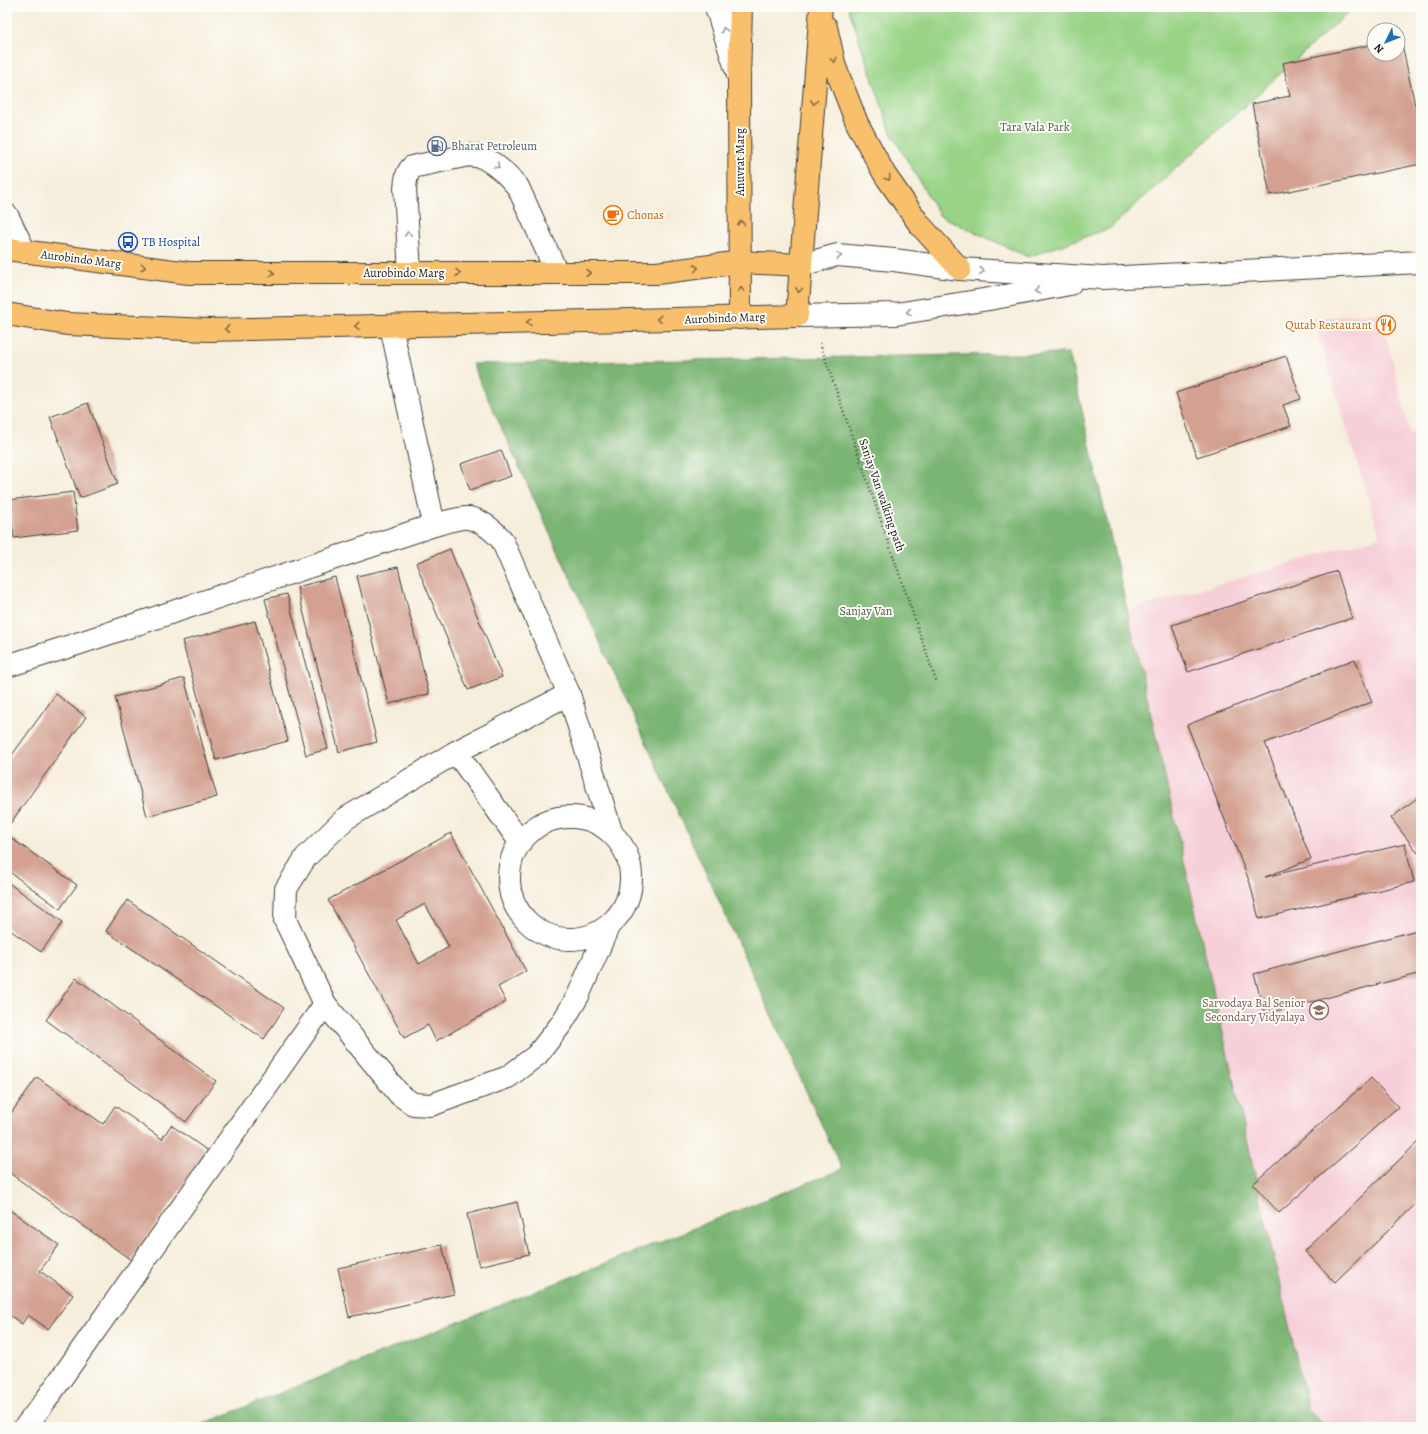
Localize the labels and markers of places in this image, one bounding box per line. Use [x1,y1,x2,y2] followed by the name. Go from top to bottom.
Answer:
[426,135,448,157] fuel station icon: Bharat Petroleum
[451,138,537,154] place label: Bharat Petroleum
[602,204,624,226] cafe icon: Chonas
[627,207,664,223] place label: Chonas
[117,231,139,253] bus stop icon: TB Hospital
[142,234,200,250] place label: TB Hospital
[1375,314,1397,336] restaurant icon: Qutab Restaurant
[1285,317,1372,333] place label: Qutab Restaurant
[1202,995,1305,1025] place label: Sarvodaya Bal Senior Secondary Vidyalaya
[1308,999,1330,1021] school or university icon: Sarvodaya Bal Senior Secondary Vidyalaya

